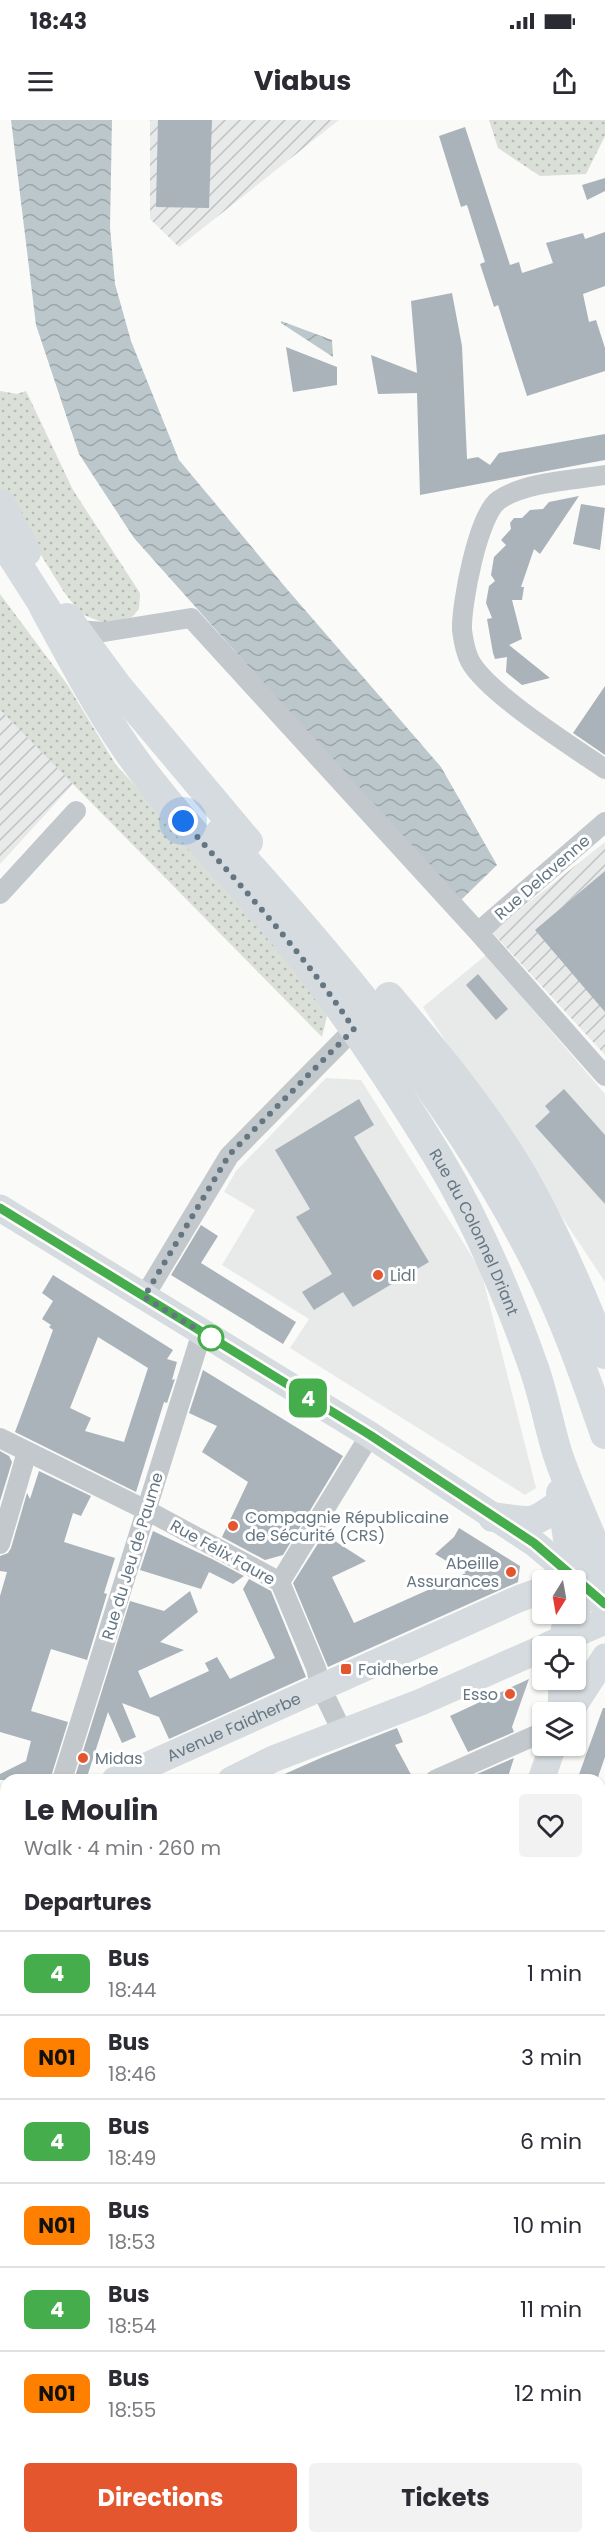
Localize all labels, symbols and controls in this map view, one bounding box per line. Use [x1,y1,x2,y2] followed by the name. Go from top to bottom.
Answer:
[30,6,87,37] text: 18:43
[254,62,351,99] text: Viabus
[24,65,57,98] icon: menu
[548,65,581,98] icon: share
[168,806,198,836] your location
[490,829,595,925] street label: Rue Delavenne
[424,1144,524,1319] street label: Rue du Colonnel Driant
[390,1264,416,1287] place label: Lidl
[371,1268,385,1282] marker: Lidl
[198,1325,224,1351] unlabelled marker
[288,1378,328,1418] line badge: 4
[301,1384,315,1413] text: 4
[96,1469,169,1643] street label: Rue du Jeu de Paume
[245,1506,449,1547] place label: Compagnie Républicaine de Sécurité (CRS)
[166,1514,280,1591] street label: Rue Félix Faure
[226,1519,240,1533] marker: Compagnie Républicaine de Sécurité (CRS)
[406,1552,499,1593] place label: Abeille Assurances
[504,1565,518,1579] marker: Abeille Assurances
[532,1570,586,1624] north arrow
[532,1570,586,1756] map controls
[532,1636,586,1690] button: locate
[358,1658,439,1681] place label: Faidherbe
[339,1662,353,1676] marker: Faidherbe
[463,1683,498,1706] place label: Esso
[163,1687,305,1767] street label: Avenue Faidherbe
[503,1687,517,1701] marker: Esso
[532,1702,586,1756] button: layers
[95,1747,143,1770] place label: Midas
[76,1751,90,1765] marker: Midas
[24,1791,158,1830] text: Le Moulin
[519,1794,582,1857] button: heart
[24,1834,221,1862] text: Walk · 4 min · 260 m
[24,1887,152,1918] text: Departures
[108,1943,150,1974] text: Bus
[527,1958,582,1989] text: 1 min
[50,1959,64,1988] text: 4
[108,1976,156,2004] text: 18:44
[108,2027,150,2058] text: Bus
[521,2042,582,2073] text: 3 min
[38,2043,76,2072] text: N01
[108,2060,157,2088] text: 18:46
[108,2111,150,2142] text: Bus
[520,2126,582,2157] text: 6 min
[50,2127,64,2156] text: 4
[108,2144,156,2172] text: 18:49
[108,2195,150,2226] text: Bus
[513,2210,582,2241] text: 10 min
[38,2211,76,2240] text: N01
[108,2228,156,2256] text: 18:53
[108,2279,150,2310] text: Bus
[520,2294,582,2325] text: 11 min
[50,2295,64,2324] text: 4
[108,2312,156,2340] text: 18:54
[108,2363,150,2394] text: Bus
[514,2378,582,2409] text: 12 min
[38,2379,76,2408] text: N01
[108,2396,156,2424] text: 18:55
[24,2463,297,2532] button: Directions
[309,2463,582,2532] button: Tickets

